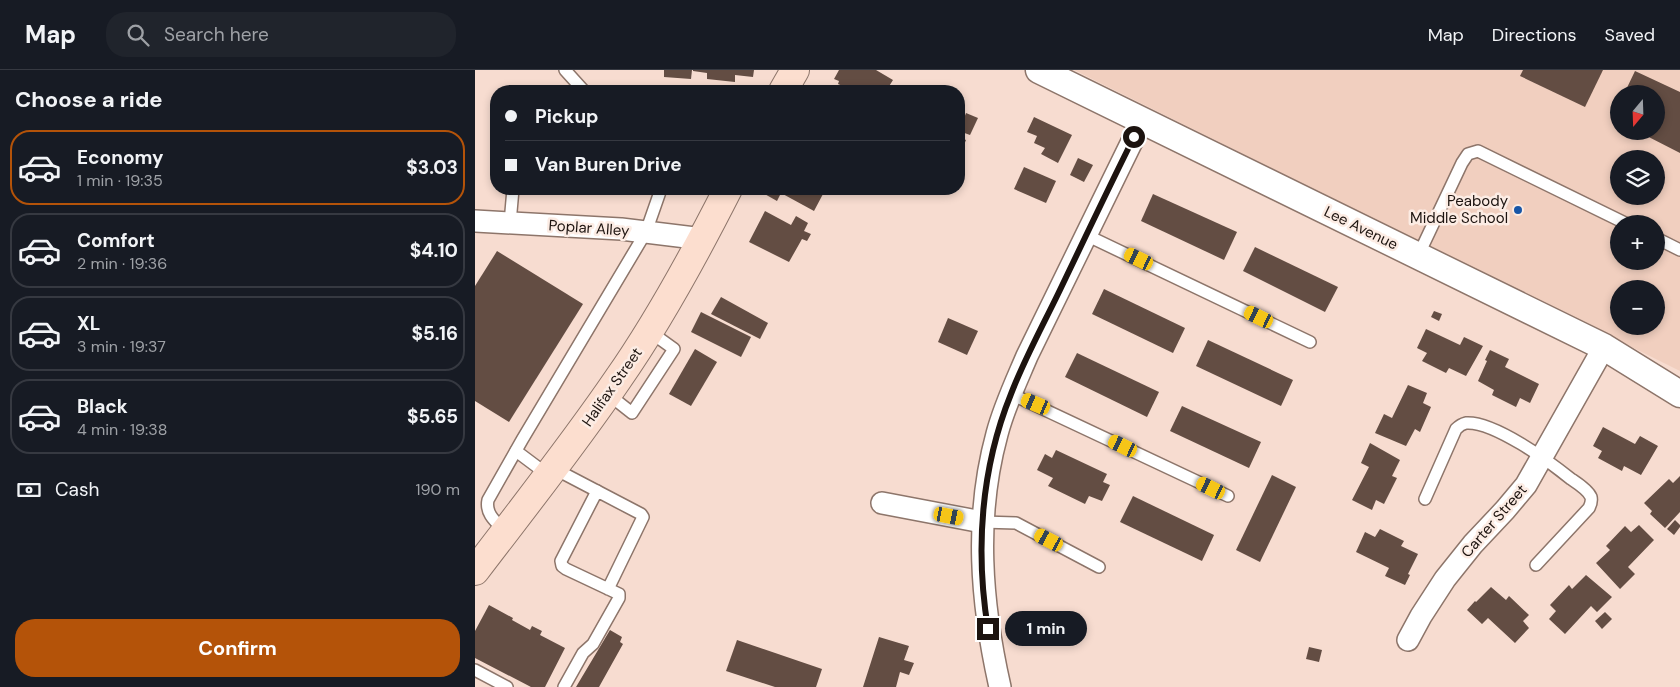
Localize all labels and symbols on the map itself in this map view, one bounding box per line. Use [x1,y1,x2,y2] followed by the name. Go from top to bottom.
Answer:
[1610,85,1665,140] north arrow
[1123,126,1145,148] route start
[1410,191,1509,228] place label: Peabody Middle School
[1321,202,1401,254] street label: Lee Avenue
[1512,204,1524,216] marker: Peabody Middle School
[548,215,631,241] street label: Poplar Alley
[1122,246,1155,272] car
[1242,304,1275,330] car
[577,343,647,431] street label: Halifax Street
[1019,391,1052,417] car
[1106,433,1139,459] car
[1194,475,1227,501] car
[1457,480,1531,562] street label: Carter Street
[932,506,965,526] car
[1032,526,1065,554] car
[1005,612,1088,646] callout: 1 min
[977,618,999,640] route end

